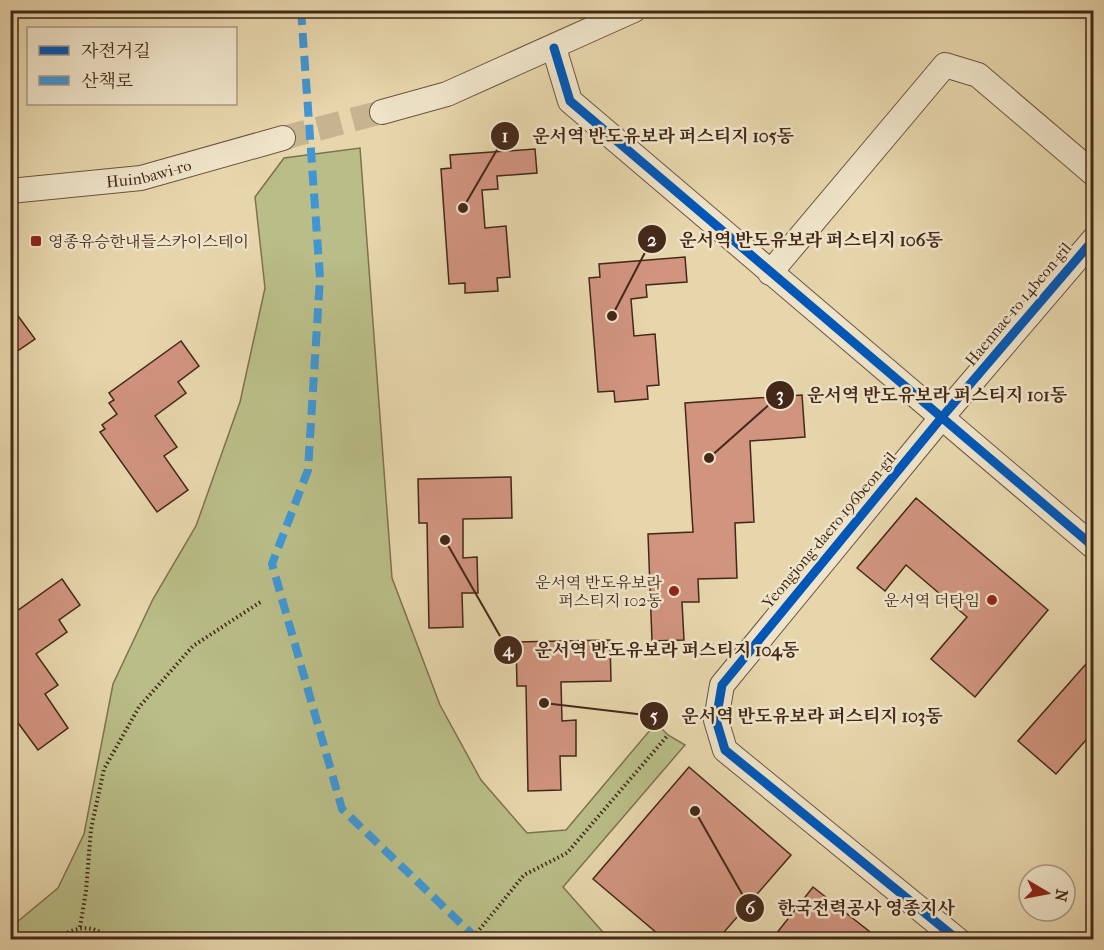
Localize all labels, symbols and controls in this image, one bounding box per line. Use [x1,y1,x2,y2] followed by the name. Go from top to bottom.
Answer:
[27,27,237,105] legend
[81,41,151,62] text: 자전거길
[81,71,133,92] text: 산책로
[490,118,806,154] callout: 운서역 반도유보라 퍼스티지 105동
[502,126,508,147] text: 1
[532,126,794,147] text: 운서역 반도유보라 퍼스티지 105동
[105,155,193,191] street label: Huinbawi-ro
[637,221,955,257] callout: 운서역 반도유보라 퍼스티지 106동
[647,230,657,251] text: 2
[679,230,943,251] text: 운서역 반도유보라 퍼스티지 106동
[48,232,249,251] place label: 영종유승한내들스카이스테이
[29,234,43,248] marker: 영종유승한내들스카이스테이
[961,238,1075,369] street label: Haennae-ro 14beon-gil
[765,377,1079,413] callout: 운서역 반도유보라 퍼스티지 101동
[776,385,784,406] text: 3
[807,385,1068,406] text: 운서역 반도유보라 퍼스티지 101동
[757,448,900,613] street label: Yeongjong-daero 196beon-gil
[535,573,663,610] place label: 운서역 반도유보라 퍼스티지 102동
[667,584,681,598] marker: 운서역 반도유보라 퍼스티지 102동
[884,591,980,610] place label: 운서역 더타임
[985,593,999,607] marker: 운서역 더타임
[493,632,811,668] callout: 운서역 반도유보라 퍼스티지 104동
[502,640,515,661] text: 4
[535,640,800,661] text: 운서역 반도유보라 퍼스티지 104동
[639,698,955,734] callout: 운서역 반도유보라 퍼스티지 103동
[650,706,658,727] text: 5
[681,706,943,727] text: 운서역 반도유보라 퍼스티지 103동
[1017,863,1077,923] north arrow
[1051,888,1072,904] text: N
[735,890,967,926] callout: 한국전력공사 영종지사
[745,898,756,919] text: 6
[777,898,955,919] text: 한국전력공사 영종지사

